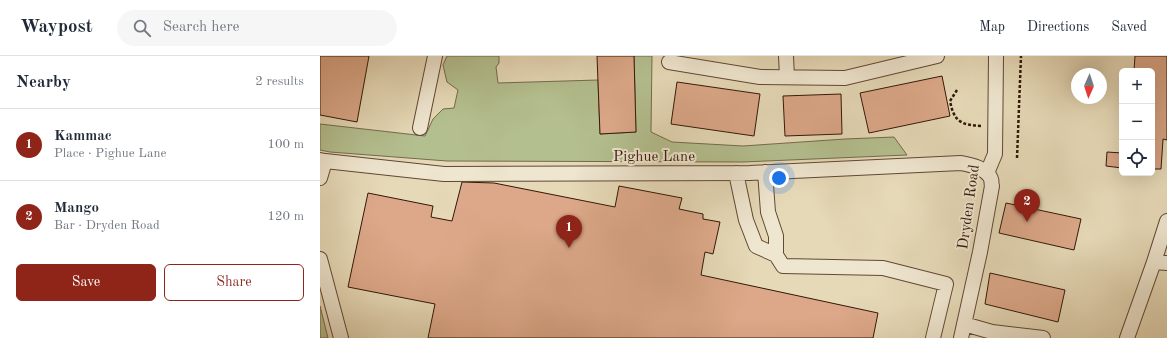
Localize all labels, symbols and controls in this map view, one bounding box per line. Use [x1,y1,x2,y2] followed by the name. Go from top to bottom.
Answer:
[117,10,397,46] search box
[131,17,153,39] icon: search
[20,18,93,37] text: Waypost
[163,20,239,35] text: Search here
[979,20,1005,34] text: Map
[1027,20,1089,34] text: Directions
[1111,20,1147,34] text: Saved
[1071,68,1107,104] north arrow
[1119,68,1155,176] map controls
[1119,68,1155,104] button: +
[16,74,71,91] text: Nearby
[255,75,304,88] text: 2 results
[1119,104,1155,140] button: −
[54,129,112,144] text: Kammac
[25,138,33,151] text: 1
[267,138,304,151] text: 100 m
[1119,140,1155,176] button: locate
[54,147,166,160] text: Place · Pighue Lane
[613,150,695,165] street label: Pighue Lane
[956,164,983,251] street label: Dryden Road
[769,168,789,188] your location
[1014,189,1040,222] pin: 2
[54,201,99,216] text: Mango
[25,210,33,223] text: 2
[267,210,304,223] text: 120 m
[556,215,582,248] pin: 1
[54,219,160,232] text: Bar · Dryden Road
[16,264,156,301] button: Save
[164,264,304,301] button: Share

